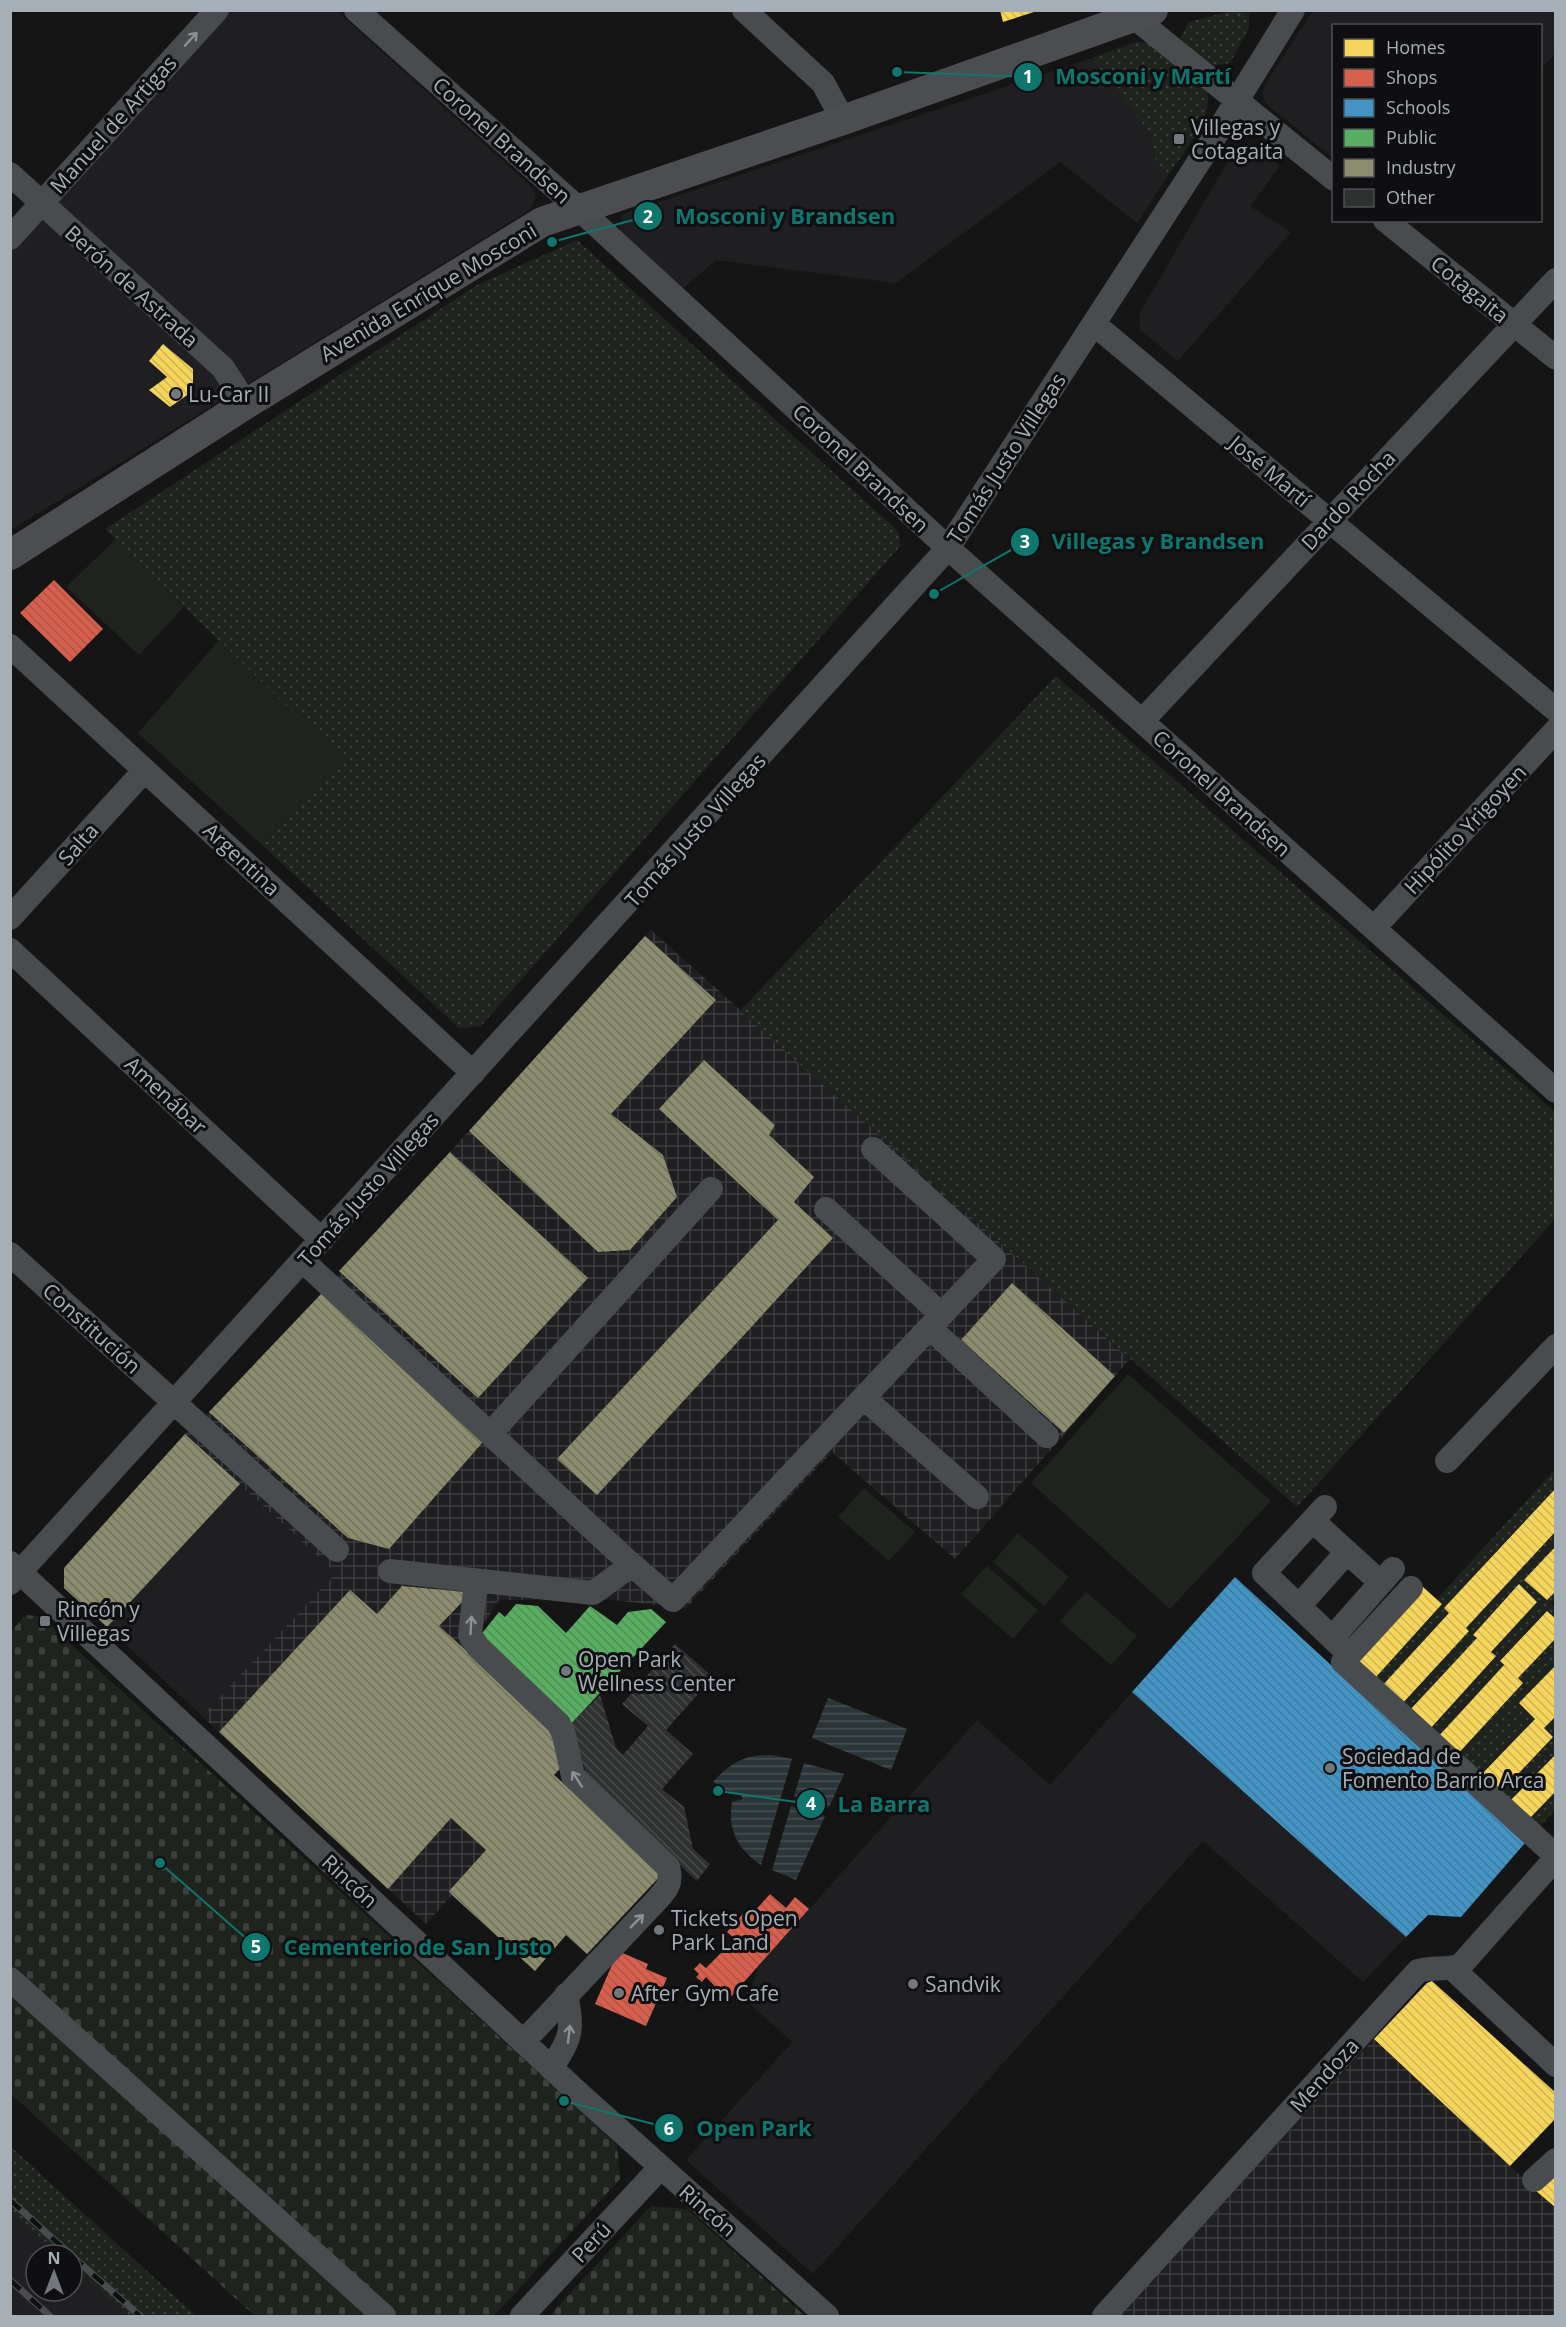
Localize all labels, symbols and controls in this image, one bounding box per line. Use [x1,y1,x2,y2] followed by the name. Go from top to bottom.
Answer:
[1332,24,1542,222] legend
[183,32,197,47] one-way arrow
[1386,35,1445,59] text: Homes
[43,49,183,199] street label: Manuel de Artigas
[1013,57,1243,97] callout: Mosconi y Martí
[1055,60,1232,90] text: Mosconi y Martí
[1023,64,1033,88] text: 1
[1386,65,1437,89] text: Shops
[427,70,577,210] street label: Coronel Brandsen
[1386,95,1450,119] text: Schools
[1191,113,1284,165] place label: Villegas y Cotagaita
[1386,125,1437,149] text: Public
[1172,132,1186,146] marker: Villegas y Cotagaita
[1386,155,1456,179] text: Industry
[1386,185,1436,209] text: Other
[633,196,907,236] callout: Mosconi y Brandsen
[675,200,895,230] text: Mosconi y Brandsen
[643,204,653,228] text: 2
[315,216,541,368] street label: Avenida Enrique Mosconi
[59,219,205,353] street label: Berón de Astrada
[1425,249,1515,329] street label: Cotagaita
[940,367,1072,549] street label: Tomás Justo Villegas
[188,380,269,408] place label: Lu-Car II
[169,387,183,401] marker: Lu-Car II
[787,397,935,539] street label: Coronel Brandsen
[1222,428,1317,513] street label: José Martí
[1295,444,1401,556] street label: Dardo Rocha
[1010,522,1277,562] callout: Villegas y Brandsen
[1052,525,1264,555] text: Villegas y Brandsen
[1020,529,1030,553] text: 3
[1147,723,1297,863] street label: Coronel Brandsen
[618,747,772,913] street label: Tomás Justo Villegas
[1398,758,1532,900] street label: Hipólito Yrigoyen
[198,816,286,902] street label: Argentina
[52,817,104,871] street label: Salta
[119,1050,213,1140] street label: Amenábar
[291,1106,445,1272] street label: Tomás Justo Villegas
[37,1277,147,1379] street label: Constitución
[57,1595,140,1647] place label: Rincón y Villegas
[38,1614,52,1628] marker: Rincón y Villegas
[465,1615,476,1635] one-way arrow
[578,1645,736,1697] place label: Open Park Wellness Center
[559,1664,573,1678] marker: Open Park Wellness Center
[1342,1742,1545,1794] place label: Sociedad de Fomento Barrio Arca
[1323,1761,1337,1775] marker: Sociedad de Fomento Barrio Arca
[571,1770,584,1787] one-way arrow
[796,1784,943,1824] callout: La Barra
[838,1788,930,1818] text: La Barra
[806,1791,816,1815] text: 4
[316,1848,384,1914] street label: Rincón
[671,1904,798,1956] place label: Tickets Open Park Land
[629,1913,644,1928] one-way arrow
[652,1923,666,1937] marker: Tickets Open Park Land
[241,1927,564,1967] callout: Cementerio de San Justo
[284,1931,552,1961] text: Cementerio de San Justo
[251,1934,261,1958] text: 5
[925,1970,1001,1998] place label: Sandvik
[906,1977,920,1991] marker: Sandvik
[631,1979,779,2007] place label: After Gym Cafe
[612,1986,626,2000] marker: After Gym Cafe
[563,2025,574,2044] one-way arrow
[1283,2032,1365,2118] street label: Mendoza
[654,2108,823,2148] callout: Open Park
[696,2112,812,2142] text: Open Park
[664,2116,674,2140] text: 6
[674,2178,742,2242] street label: Rincón
[565,2216,617,2268] street label: Perú
[24,2243,84,2303] north arrow
[47,2247,61,2269] text: N

